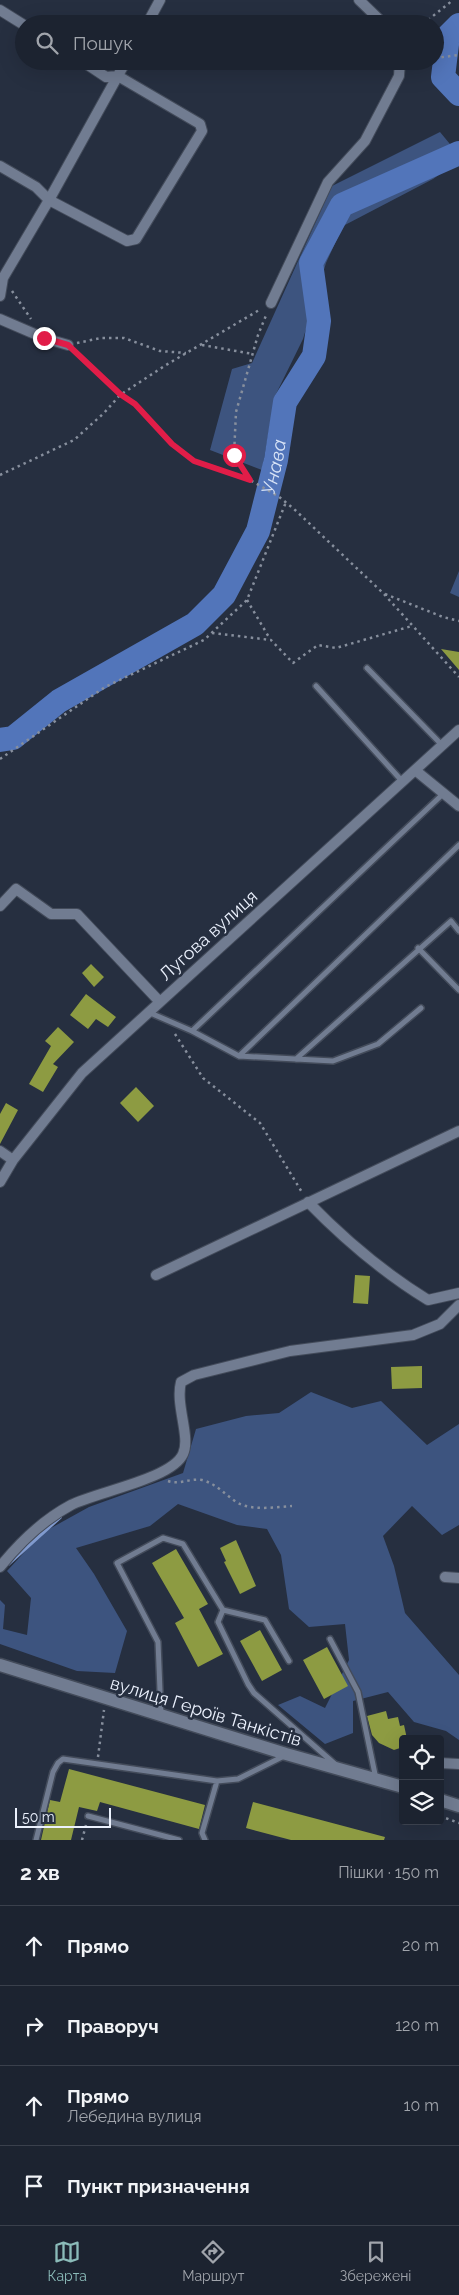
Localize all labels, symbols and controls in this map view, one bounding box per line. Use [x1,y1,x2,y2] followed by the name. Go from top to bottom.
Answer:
[15,15,444,70] search box
[33,29,61,57] icon: search
[73,32,133,54] text: Пошук
[33,327,56,350] route end
[257,438,290,497] water label: Унава
[223,444,246,467] route start
[155,885,261,985] street label: Лугова вулиця
[108,1672,304,1750] street label: вулиця Героїв Танкістів
[399,1735,444,1825] map controls
[399,1735,444,1780] button: locate
[399,1780,444,1825] button: layers
[15,1805,111,1828] scale bar
[22,1809,55,1825] text: 50 m
[20,1860,60,1885] text: 2 хв
[338,1863,439,1882] text: Пішки · 150 m
[20,1932,48,1960] icon: ahead
[67,1935,129,1957] text: Прямо
[402,1936,439,1955] text: 20 m
[20,2012,48,2040] icon: right
[67,2015,159,2037] text: Праворуч
[395,2016,439,2035] text: 120 m
[67,2085,129,2107] text: Прямо
[20,2092,48,2120] icon: ahead
[404,2096,439,2115] text: 10 m
[67,2107,201,2126] text: Лебедина вулиця
[20,2172,48,2200] icon: arrive
[67,2175,250,2197] text: Пункт призначення
[48,2238,87,2284] tab: Карта
[182,2238,245,2284] tab: Маршрут
[340,2238,411,2284] tab: Збережені

